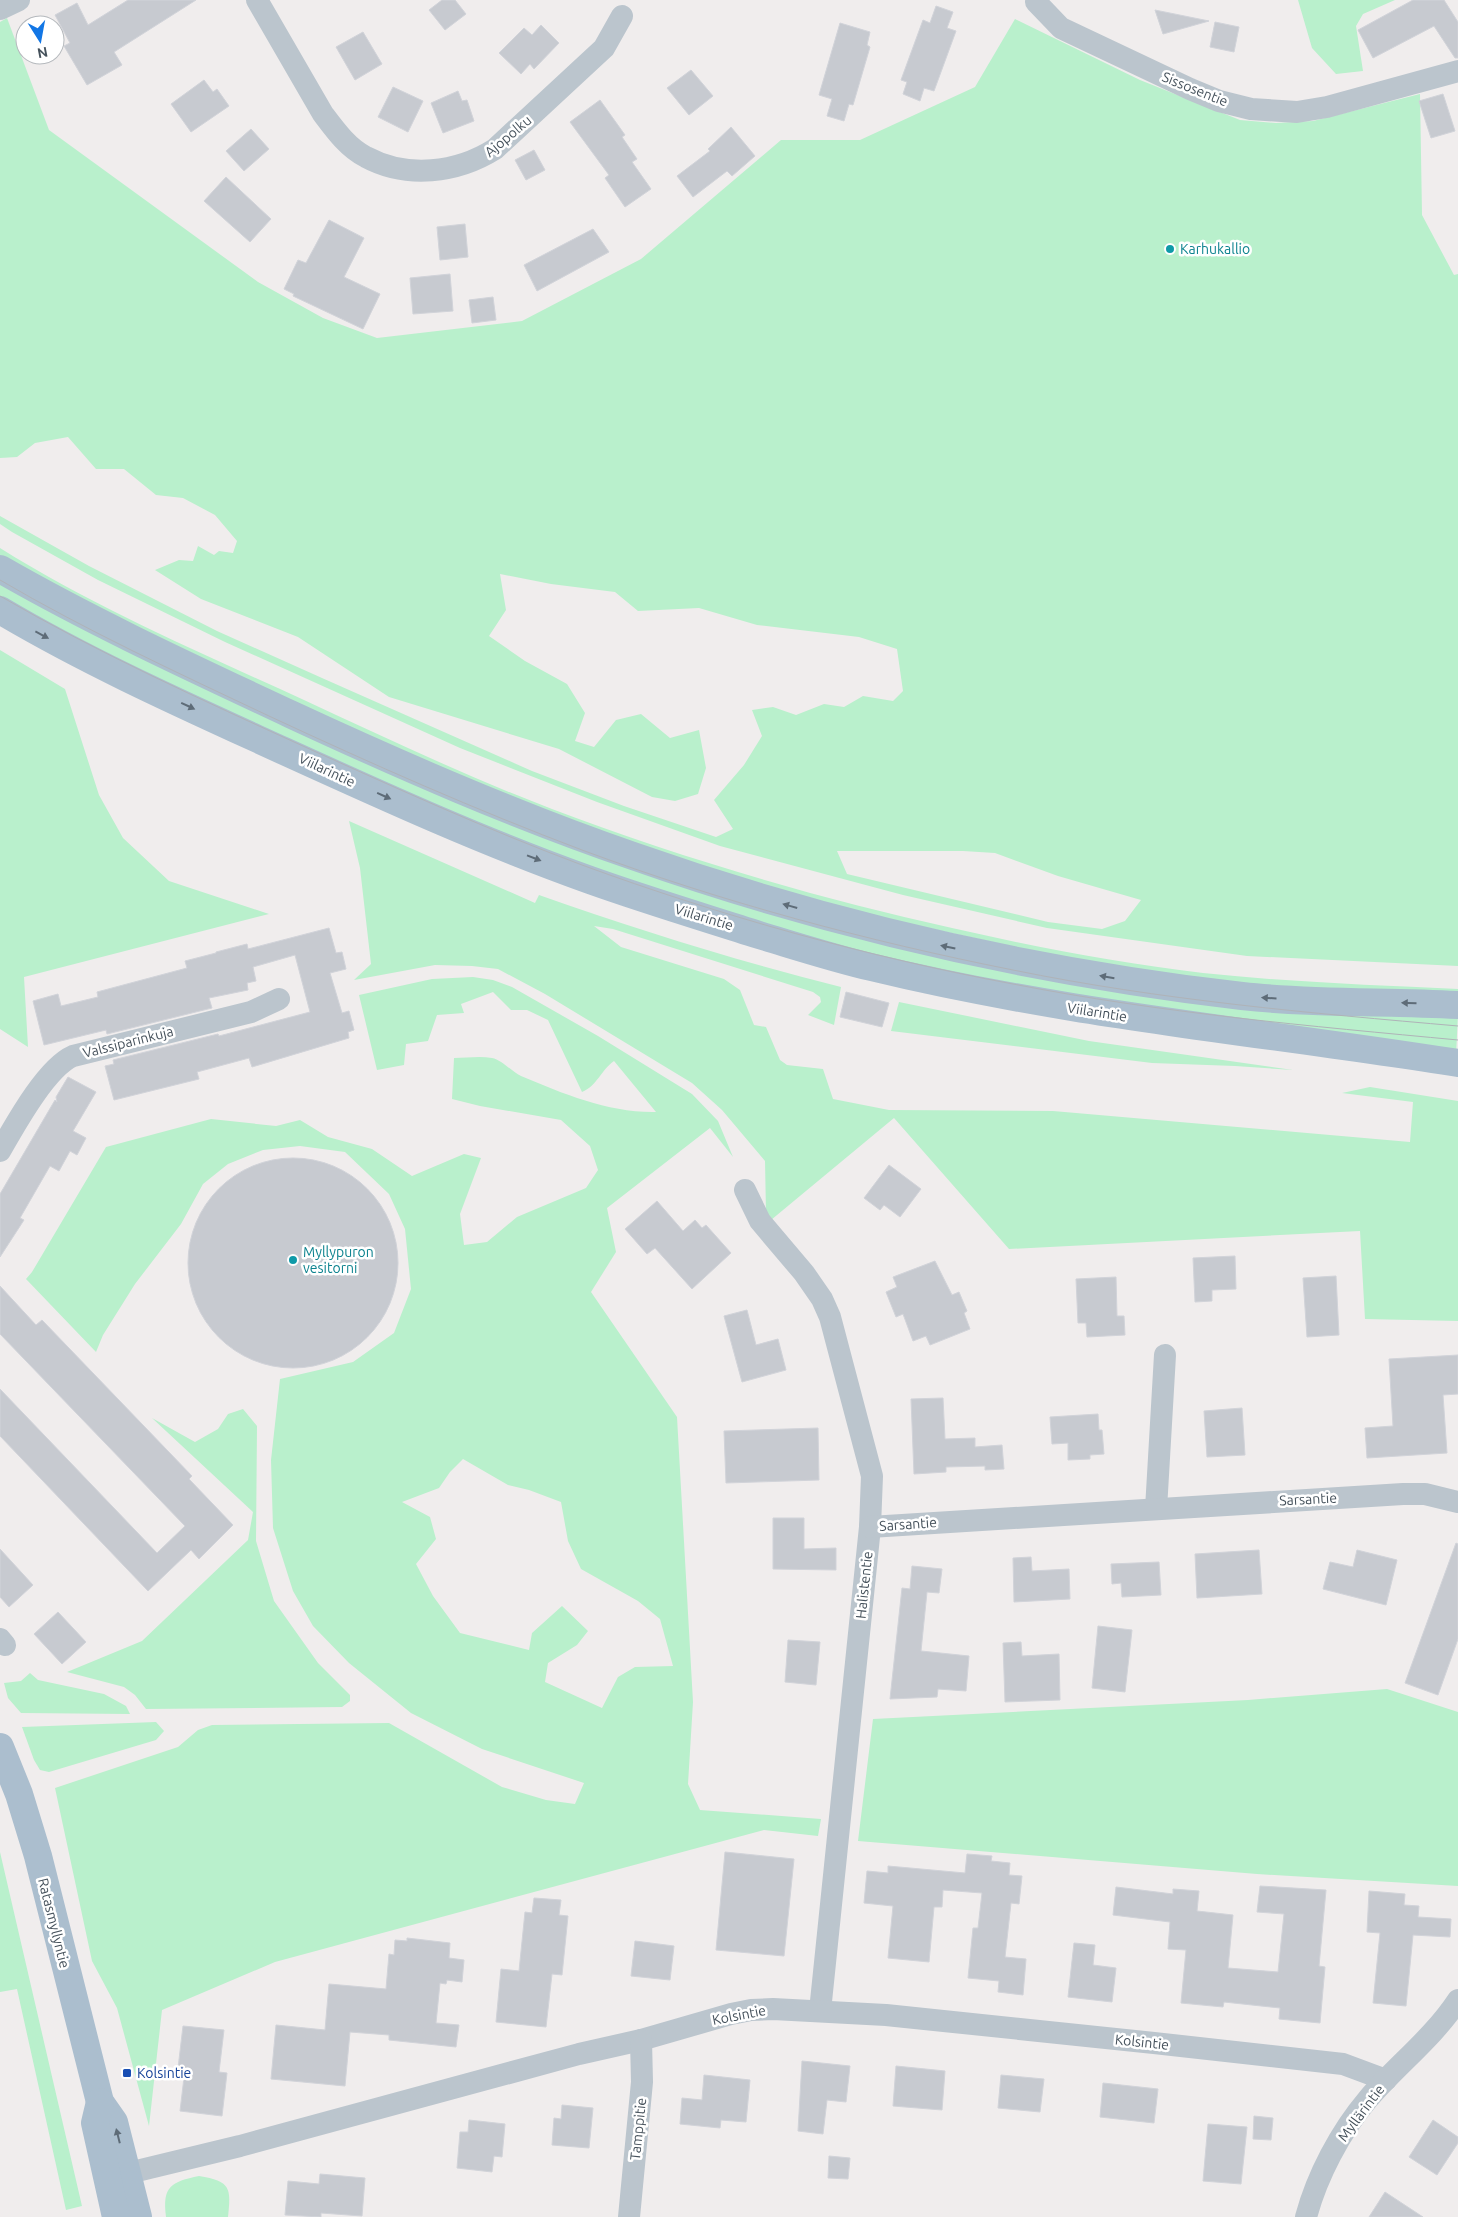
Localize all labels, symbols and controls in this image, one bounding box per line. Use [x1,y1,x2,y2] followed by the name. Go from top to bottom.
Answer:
[15,15,65,65] north arrow
[36,44,49,62] text: N
[1160,69,1230,109] street label: Sissosentie
[481,112,535,160] street label: Ajopolku
[1180,241,1250,257] place label: Karhukallio
[1164,243,1176,255] marker: Karhukallio
[36,630,49,639] one-way arrow
[181,703,195,711] one-way arrow
[296,750,358,790] street label: Viilarintie
[377,792,391,800] one-way arrow
[527,854,542,862] one-way arrow
[673,901,735,933] street label: Viilarintie
[783,902,798,910] one-way arrow
[939,942,955,950] one-way arrow
[1099,973,1115,981] one-way arrow
[1260,993,1276,1001] one-way arrow
[1066,999,1128,1025] street label: Viilarintie
[1401,999,1417,1007] one-way arrow
[81,1023,175,1061] street label: Valssiparinkuja
[303,1244,374,1276] place label: Myllypuron vesitorni
[287,1254,299,1266] marker: Myllypuron vesitorni
[1279,1489,1337,1509] street label: Sarsantie
[879,1514,937,1534] street label: Sarsantie
[852,1550,876,1620] street label: Halistentie
[35,1876,73,1970] street label: Ratasmyllyntie
[711,2002,767,2028] street label: Kolsintie
[1114,2031,1170,2053] street label: Kolsintie
[137,2065,191,2081] place label: Kolsintie
[121,2067,133,2079] marker: Kolsintie
[1335,2082,1387,2144] street label: Myllärintie
[627,2097,649,2161] street label: Tamppitie
[114,2128,122,2143] one-way arrow

